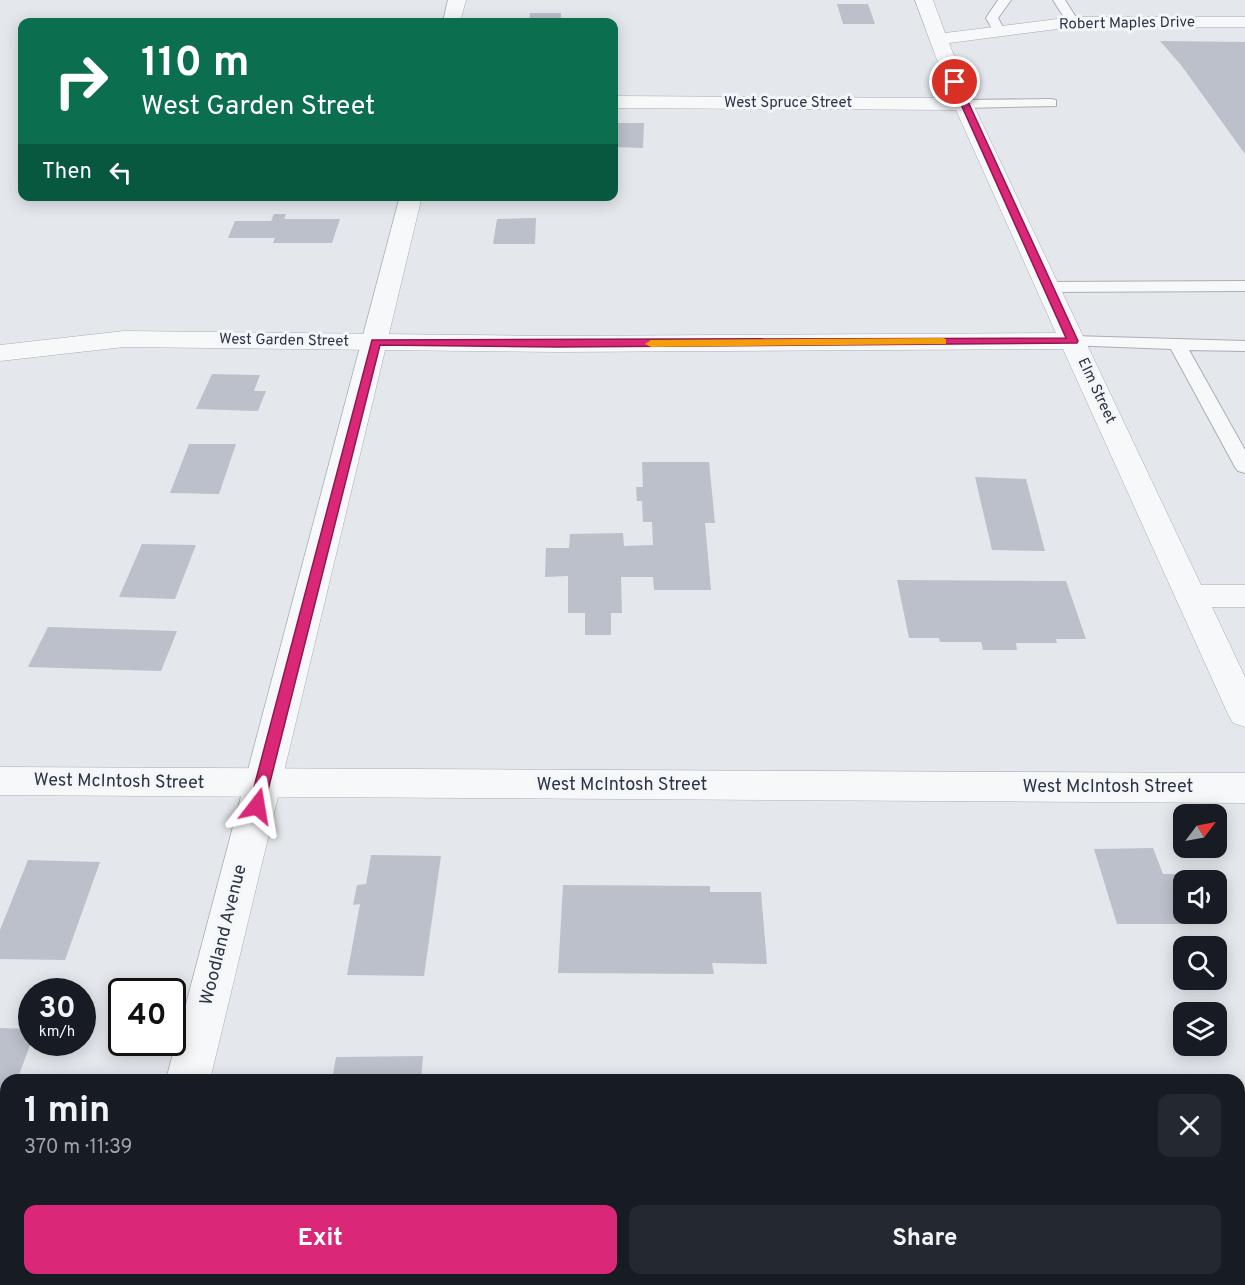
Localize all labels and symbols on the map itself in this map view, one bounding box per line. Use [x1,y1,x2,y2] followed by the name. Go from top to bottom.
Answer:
[1059,13,1195,35] street label: Robert Maples Drive
[929,56,980,107] pin
[724,94,852,113] street label: West Spruce Street
[219,330,349,352] street label: West Garden Street
[1073,355,1119,427] street label: Elm Street
[33,769,205,795] street label: West McIntosh Street
[225,774,289,838] position arrow
[537,774,707,797] street label: West McIntosh Street
[1023,776,1193,799] street label: West McIntosh Street
[1173,804,1227,858] north arrow
[195,862,253,1008] street label: Woodland Avenue
[108,978,186,1056] speed limit sign: 40

